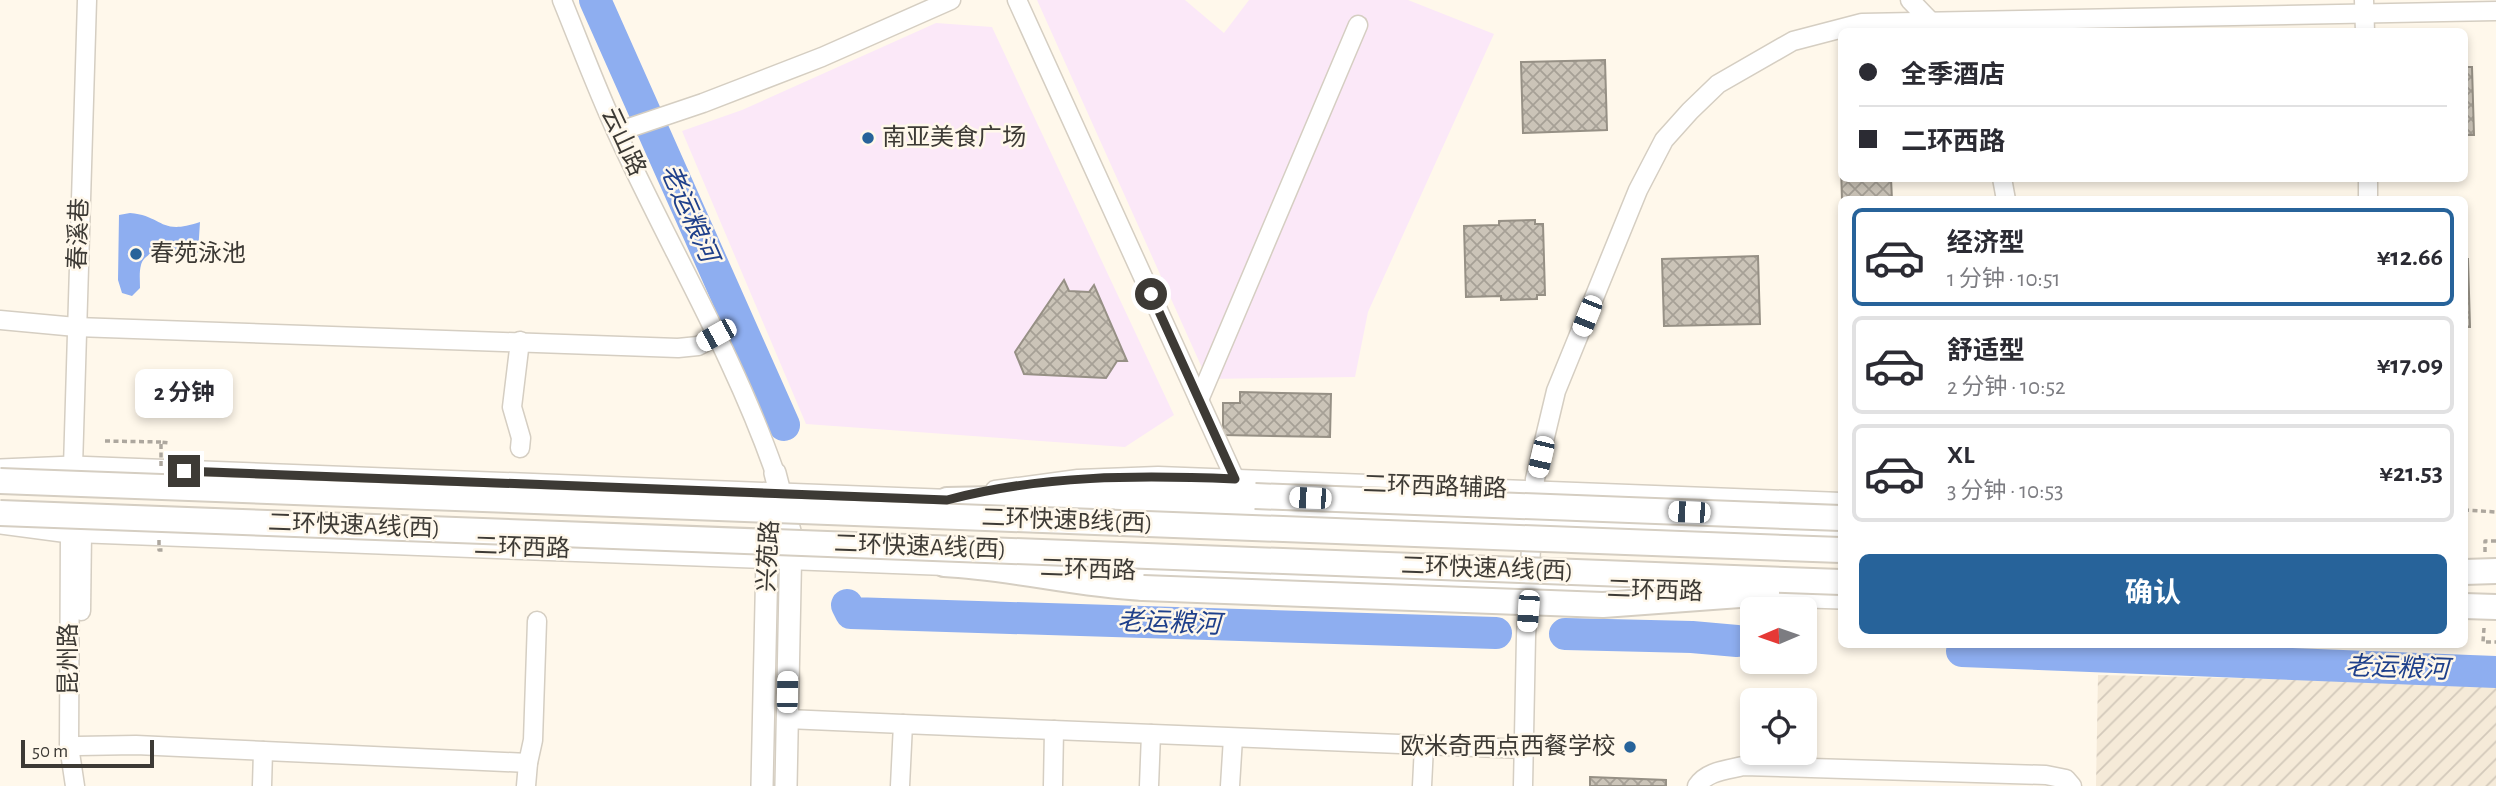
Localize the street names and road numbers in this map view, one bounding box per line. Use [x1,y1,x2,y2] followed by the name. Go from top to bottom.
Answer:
[597,103,651,180] street label: 云山路
[64,198,92,270] street label: 春溪巷
[1363,470,1507,502] street label: 二环西路辅路
[981,504,1153,536] street label: 二环快速B线(西)
[268,509,441,541] street label: 二环快速A线(西)
[753,519,783,593] street label: 兴苑路
[834,530,1007,562] street label: 二环快速A线(西)
[474,532,570,562] street label: 二环西路
[1401,552,1574,584] street label: 二环快速A线(西)
[1040,554,1136,584] street label: 二环西路
[1607,575,1703,605] street label: 二环西路
[55,623,81,695] street label: 昆州路

